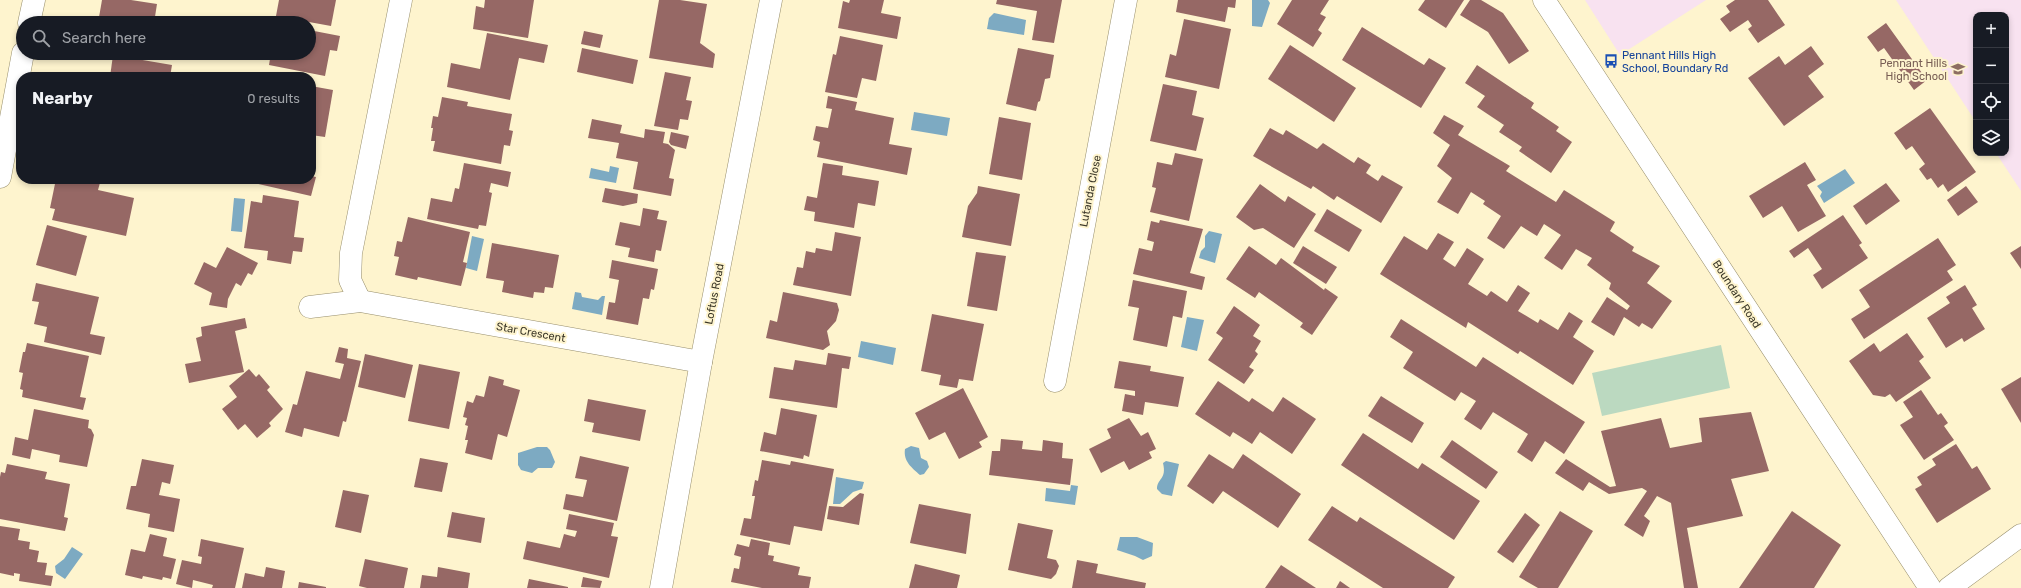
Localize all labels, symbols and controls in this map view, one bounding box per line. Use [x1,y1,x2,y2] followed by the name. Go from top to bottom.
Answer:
[1973,12,2009,156] map controls
[1973,12,2009,48] button: +
[16,16,316,60] search box
[30,27,52,49] icon: search
[62,29,146,47] text: Search here
[1973,48,2009,84] button: −
[1622,49,1728,75] place label: Pennant Hills High School, Boundary Rd
[1603,53,1619,69] bus stop icon: Pennant Hills High School, Boundary Rd
[1879,57,1947,83] place label: Pennant Hills High School
[1950,61,1966,77] school or university icon: Pennant Hills High School
[1973,84,2009,120] button: locate
[32,88,93,108] text: Nearby
[247,91,300,106] text: 0 results
[1973,120,2009,156] button: layers
[1077,154,1104,228] street label: Lutanda Close
[1710,258,1763,331] street label: Boundary Road
[702,262,727,326] street label: Loftus Road
[495,320,567,345] street label: Star Crescent

